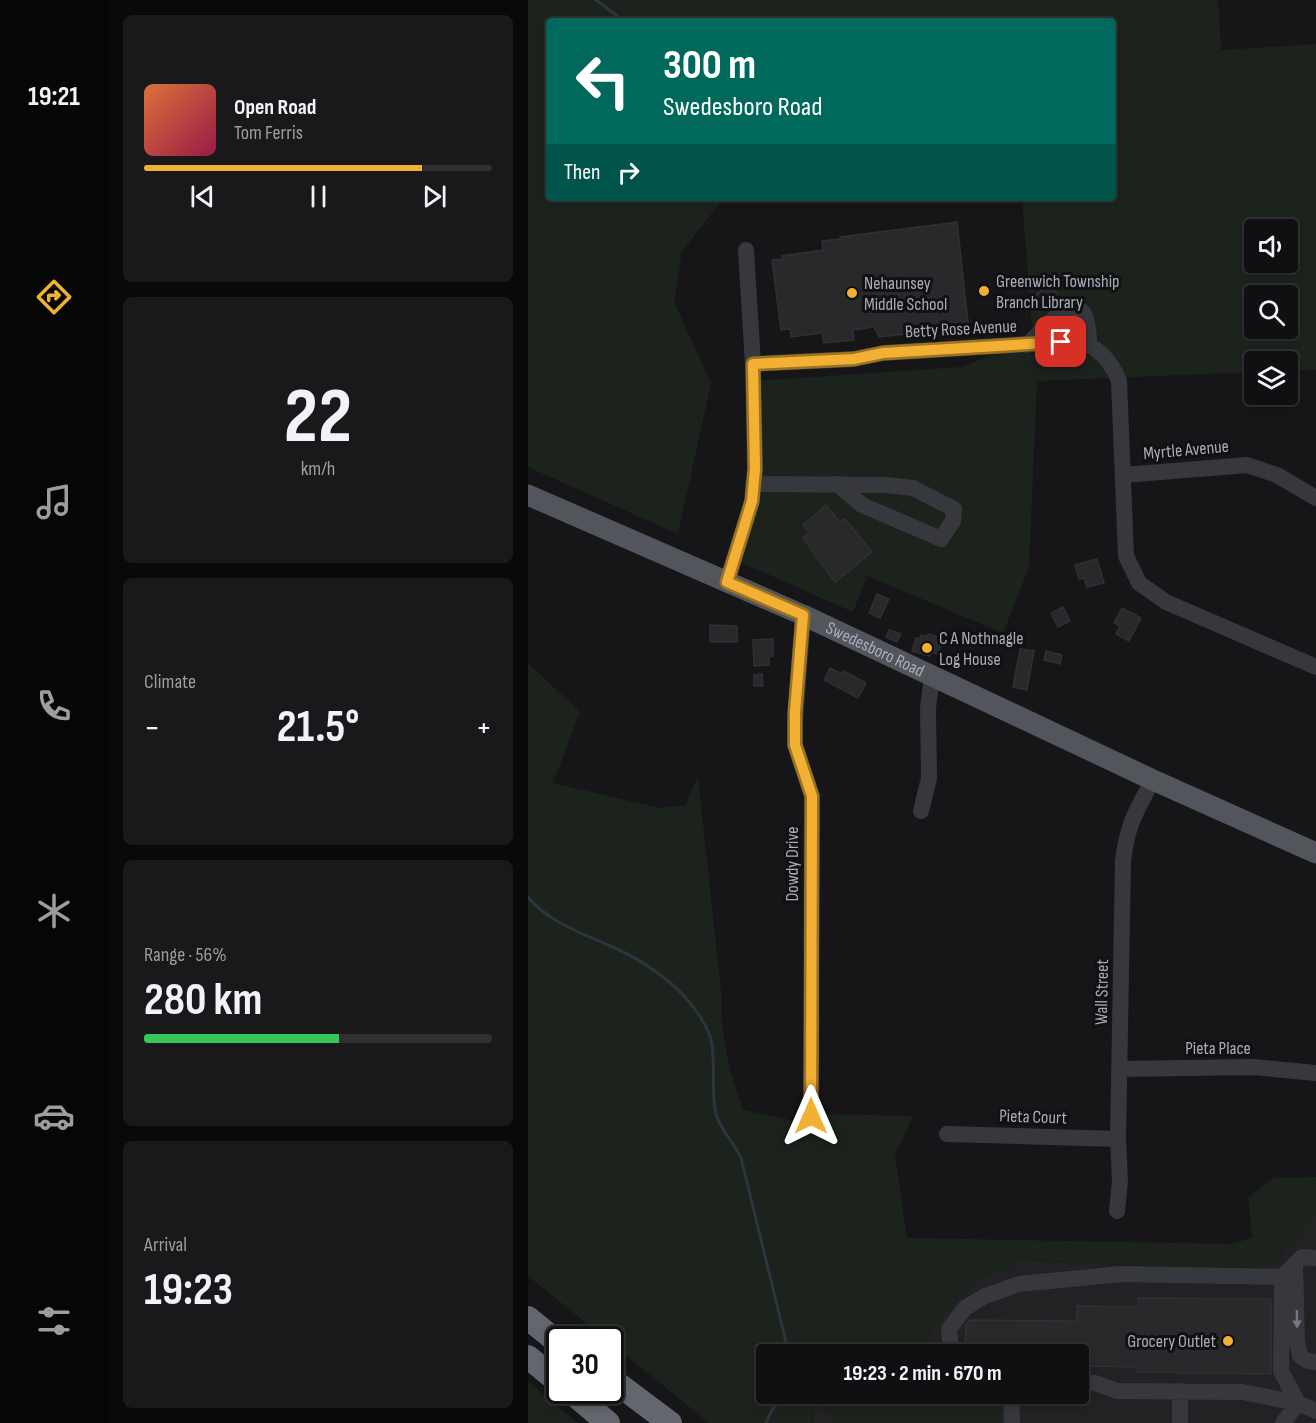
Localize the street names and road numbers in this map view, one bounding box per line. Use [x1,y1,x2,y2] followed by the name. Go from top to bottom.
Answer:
[904,316,1018,342] street label: Betty Rose Avenue
[1142,436,1230,464] street label: Myrtle Avenue
[823,617,928,681] street label: Swedesboro Road
[782,826,803,902] street label: Dowdy Drive
[1091,958,1113,1025] street label: Wall Street
[1185,1038,1251,1059] street label: Pieta Place
[999,1105,1068,1129] street label: Pieta Court

